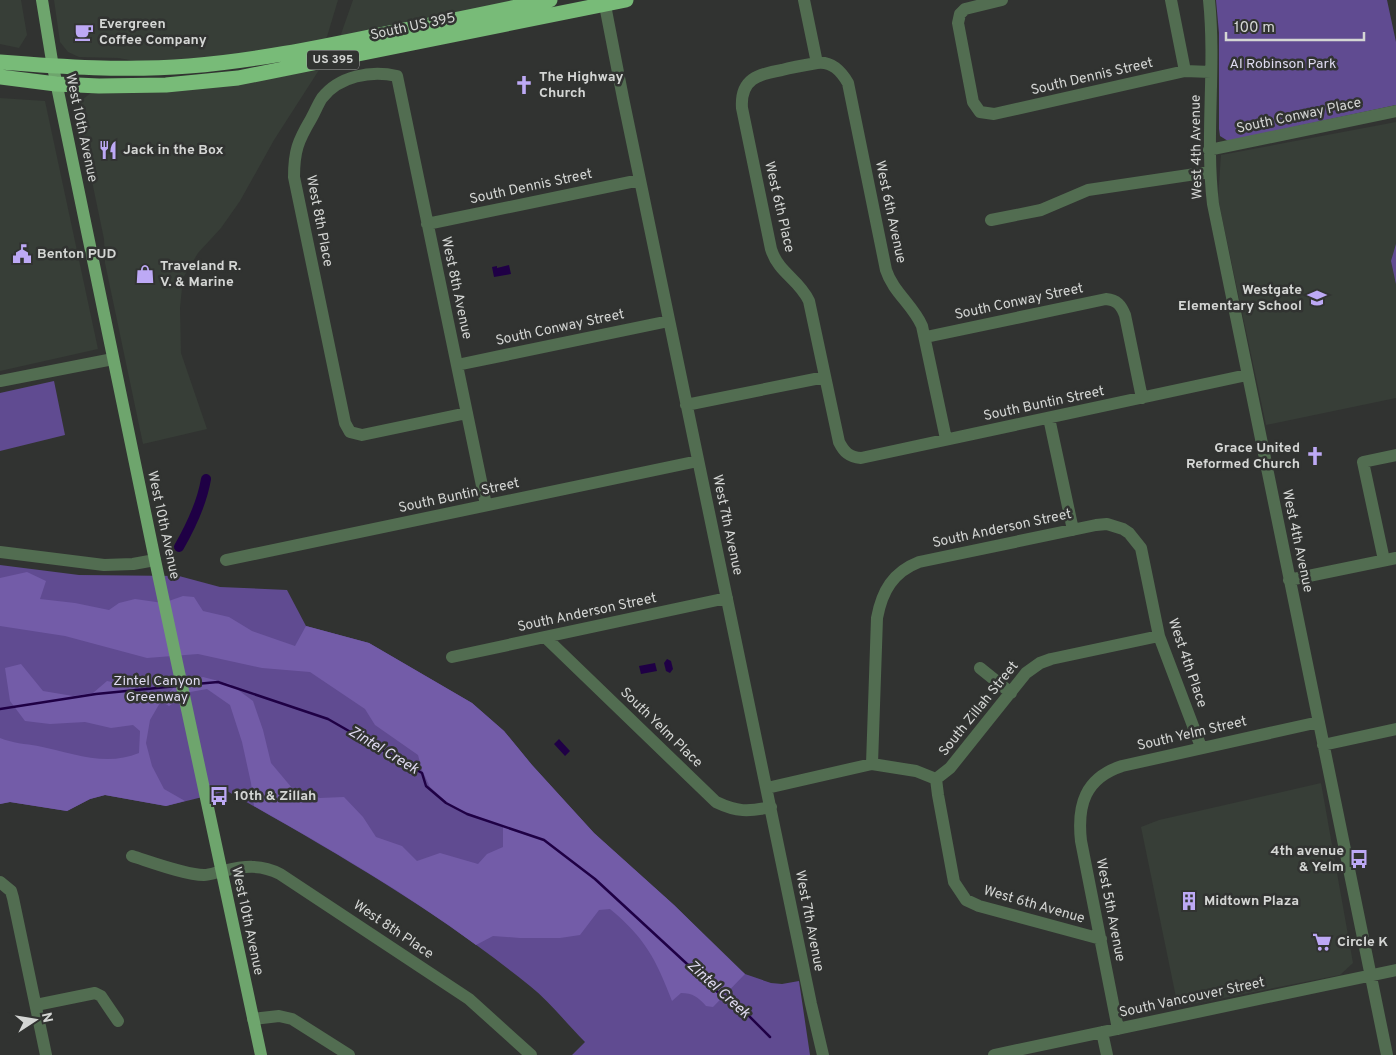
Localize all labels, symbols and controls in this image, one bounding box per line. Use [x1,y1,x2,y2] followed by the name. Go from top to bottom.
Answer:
[369,10,457,44] street label: South US 395
[1226,10,1364,42] scale bar
[99,16,207,49] place label: Evergreen Coffee Company
[1234,19,1275,38] text: 100 m
[73,21,95,43] cafe icon: Evergreen Coffee Company
[307,50,359,70] road number: US 395
[1029,55,1155,99] street label: South Dennis Street
[1230,56,1336,73] park label: Al Robinson Park
[539,69,623,102] place label: The Highway Church
[61,72,101,184] street label: West 10th Avenue
[513,74,535,96] church icon: The Highway Church
[1188,94,1206,200] street label: West 4th Avenue
[1235,94,1363,138] street label: South Conway Place
[97,139,119,161] restaurant icon: Jack in the Box
[123,142,224,159] place label: Jack in the Box
[871,159,909,265] street label: West 6th Avenue
[760,160,798,254] street label: West 6th Place
[468,166,594,208] street label: South Dennis Street
[302,174,336,268] street label: West 8th Place
[437,235,475,341] street label: West 8th Avenue
[11,243,33,265] public building icon: Benton PUD
[37,246,117,263] place label: Benton PUD
[160,258,241,291] place label: Traveland R. V. & Marine
[134,263,156,285] shop icon: Traveland R. V. & Marine
[953,280,1085,324] street label: South Conway Street
[1178,282,1302,315] place label: Westgate Elementary School
[1306,287,1328,309] school or university icon: Westgate Elementary School
[494,306,626,350] street label: South Conway Street
[982,383,1106,425] street label: South Buntin Street
[1186,440,1300,473] place label: Grace United Reformed Church
[1304,445,1326,467] church icon: Grace United Reformed Church
[143,469,183,581] street label: West 10th Avenue
[708,473,746,577] street label: West 7th Avenue
[397,475,521,517] street label: South Buntin Street
[1278,488,1316,594] street label: West 4th Avenue
[931,506,1073,552] street label: South Anderson Street
[516,590,658,636] street label: South Anderson Street
[1164,616,1210,710] street label: West 4th Place
[936,658,1022,760] street label: South Zillah Street
[113,673,201,706] park label: Zintel Canyon Greenway
[616,684,706,772] street label: South Yelm Place
[1136,713,1248,755] street label: South Yelm Street
[344,723,422,780] water label: Zintel Creek
[208,785,230,807] bus stop icon: 10th & Zillah
[234,788,316,805] place label: 10th & Zillah
[1271,843,1344,876] place label: 4th avenue & Yelm
[1348,848,1370,870] bus stop icon: 4th avenue & Yelm
[1092,857,1128,963] street label: West 5th Avenue
[227,865,267,977] street label: West 10th Avenue
[791,869,827,973] street label: West 7th Avenue
[981,882,1087,928] street label: West 6th Avenue
[1178,890,1200,912] building icon: Midtown Plaza
[1204,893,1299,910] place label: Midtown Plaza
[350,897,436,963] street label: West 8th Place
[1311,931,1333,953] supermarket icon: Circle K
[1337,934,1388,951] place label: Circle K
[682,957,754,1024] water label: Zintel Creek
[1118,974,1266,1022] street label: South Vancouver Street
[10,995,60,1045] north arrow
[37,1011,56,1024] text: N

